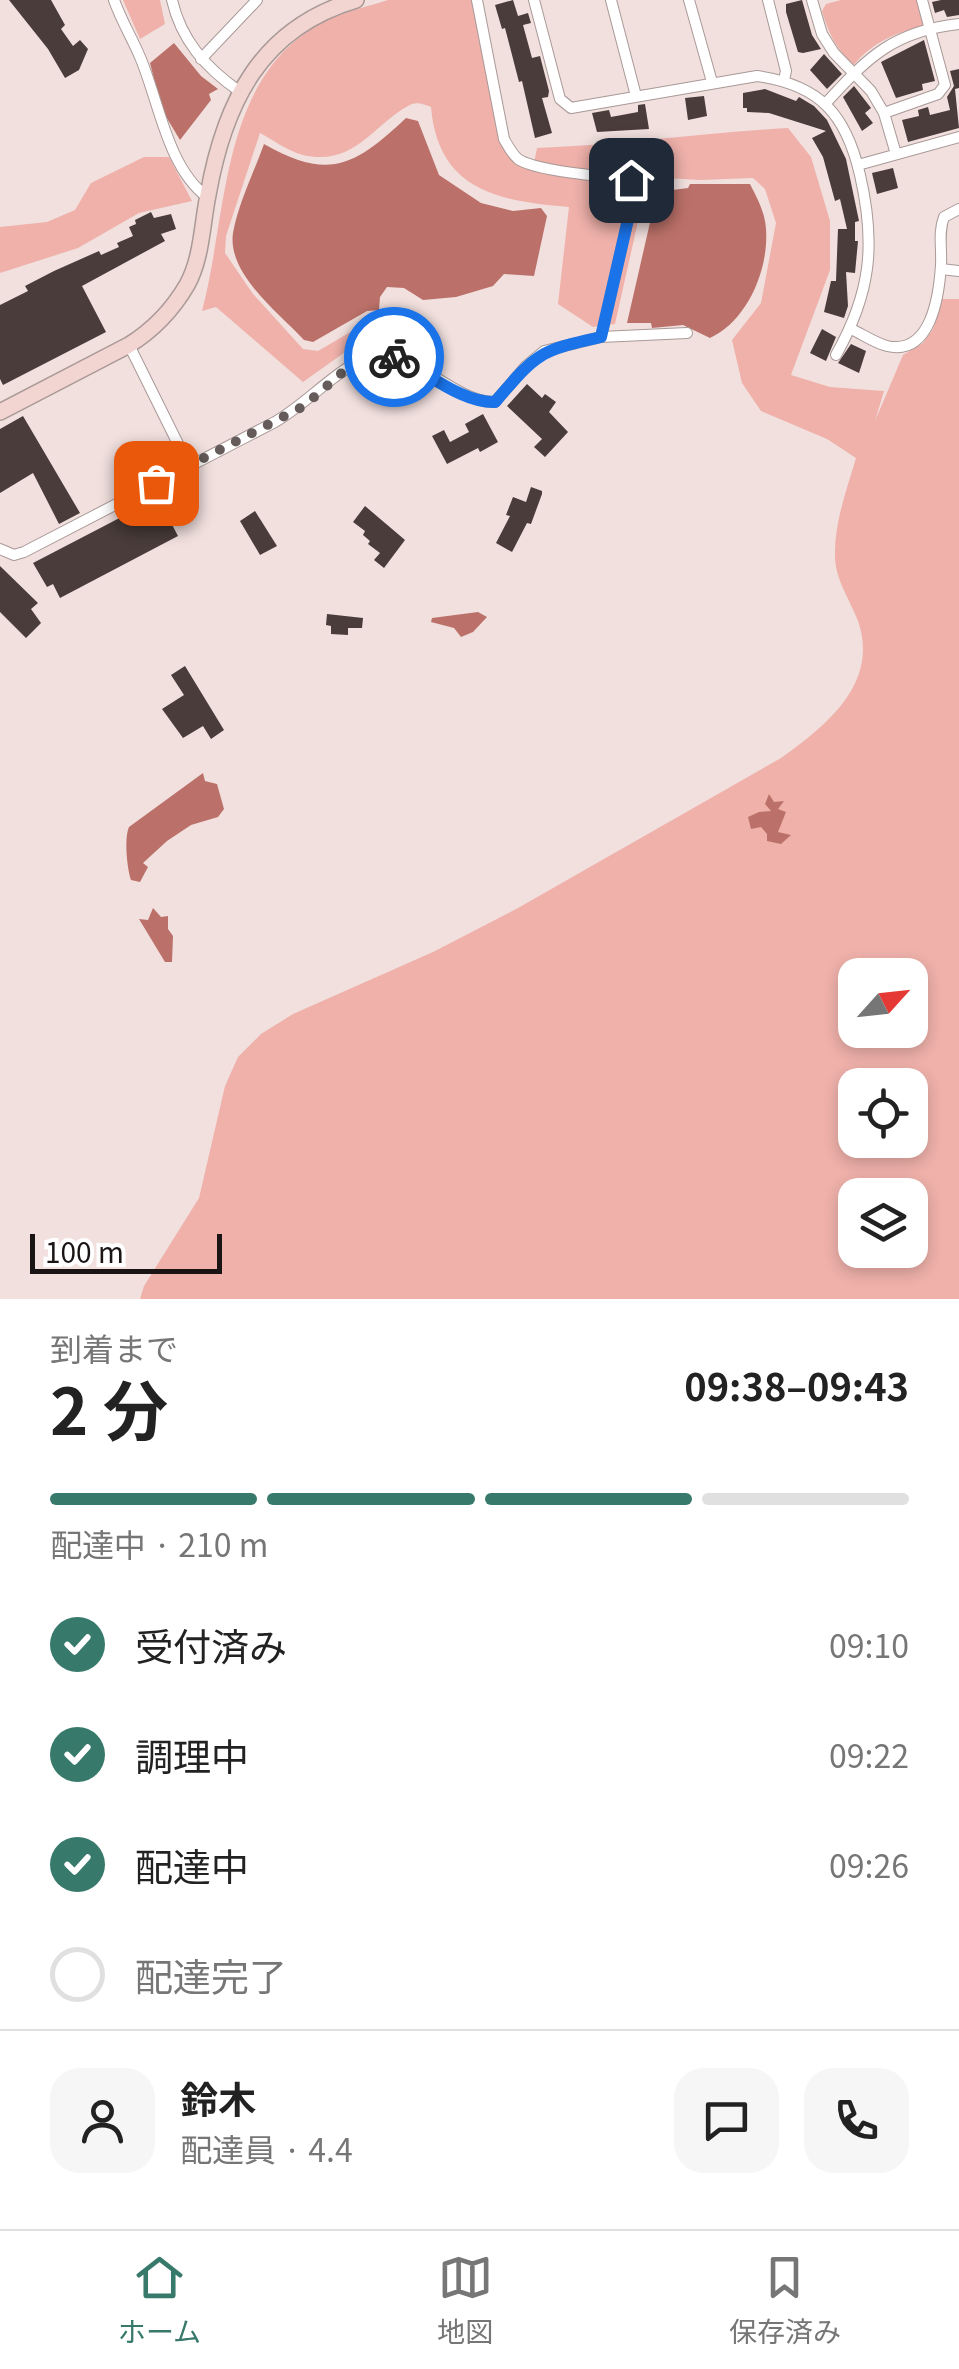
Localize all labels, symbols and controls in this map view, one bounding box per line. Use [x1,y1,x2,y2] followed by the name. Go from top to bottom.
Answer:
[589,138,674,223] pin
[604,153,659,208] icon: home
[344,307,444,407] courier
[367,330,422,385] icon: bike
[114,441,199,526] pin
[129,456,184,511] icon: bag
[838,958,928,1048] north arrow
[838,958,928,1268] map controls
[838,1068,928,1158] button: locate
[838,1178,928,1268] button: layers
[30,1229,222,1274] scale bar
[45,1231,124,1271] text: 100 m
[50,1324,178,1370] text: 到着まで
[684,1357,909,1412] text: 09:38–09:43
[50,1360,168,1454] text: 2 分
[50,1520,268,1566] text: 配達中 · 210 m
[50,1617,105,1672] icon: check
[135,1617,287,1672] text: 受付済み
[829,1621,909,1667] text: 09:10
[50,1727,105,1782] icon: check
[135,1727,249,1782] text: 調理中
[829,1731,909,1777] text: 09:22
[50,1837,105,1892] icon: check
[135,1837,249,1892] text: 配達中
[829,1841,909,1887] text: 09:26
[135,1947,287,2002] text: 配達完了
[50,2068,155,2173] button: person
[674,2068,779,2173] button: chat
[804,2068,909,2173] button: phone
[180,2070,256,2125] text: 鈴木
[180,2125,353,2171] text: 配達員 · 4.4
[118,2250,201,2350] tab: ホーム
[437,2250,493,2350] tab: 地図
[729,2250,841,2350] tab: 保存済み

